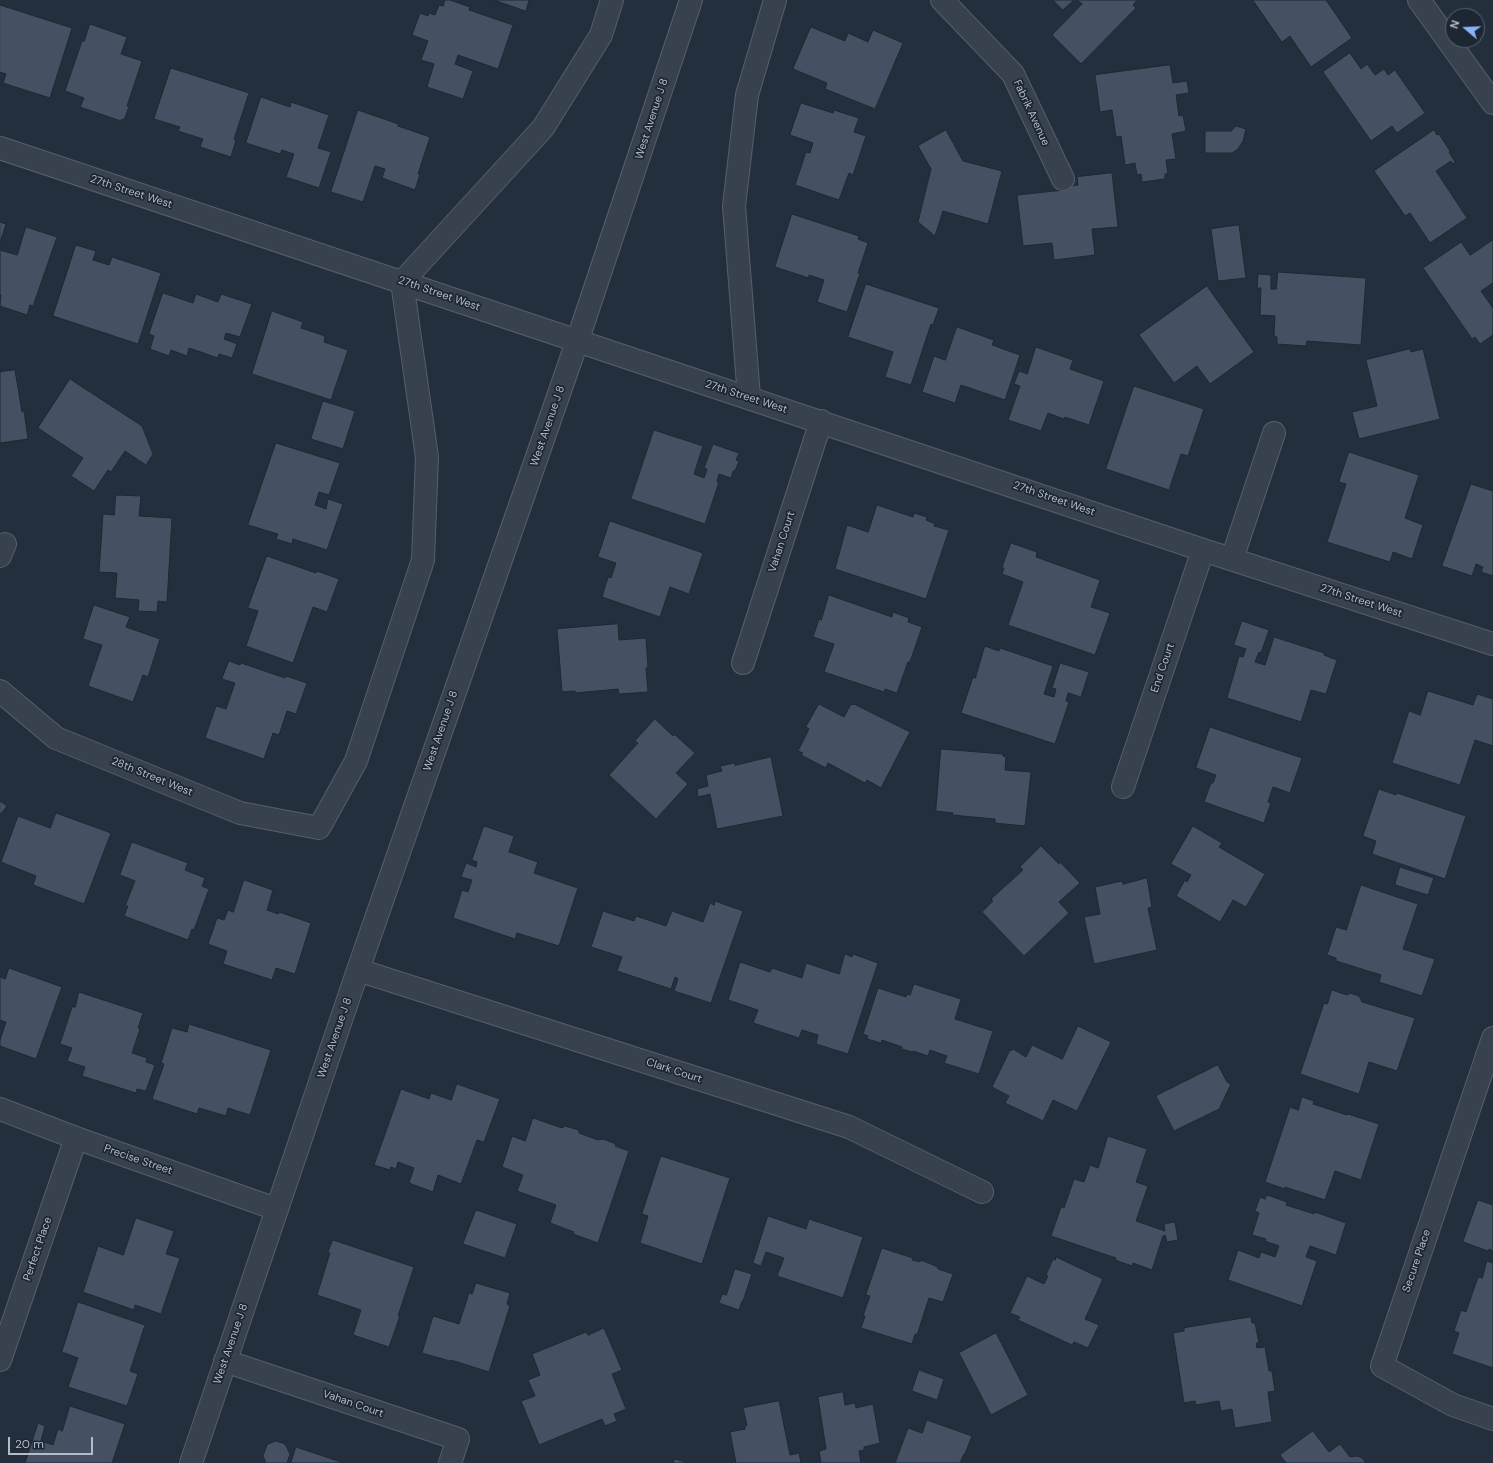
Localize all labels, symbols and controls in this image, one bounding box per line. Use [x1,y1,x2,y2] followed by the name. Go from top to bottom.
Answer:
[1445,8,1485,48] north arrow
[1447,18,1463,30] text: N
[633,77,671,161] street label: West Avenue J 8
[1010,78,1052,148] street label: Fabrik Avenue
[88,172,174,212] street label: 27th Street West
[396,274,482,314] street label: 27th Street West
[703,377,789,417] street label: 27th Street West
[528,384,568,468] street label: West Avenue J 8
[1011,479,1097,519] street label: 27th Street West
[766,510,798,574] street label: Vahan Court
[1318,581,1404,621] street label: 27th Street West
[1148,642,1178,694] street label: End Court
[421,689,461,773] street label: West Avenue J 8
[109,755,195,799] street label: 28th Street West
[315,996,355,1080] street label: West Avenue J 8
[644,1056,704,1086] street label: Clark Court
[102,1142,174,1178] street label: Precise Street
[21,1215,55,1283] street label: Perfect Place
[1400,1228,1434,1294] street label: Secure Place
[211,1302,251,1386] street label: West Avenue J 8
[321,1387,385,1421] street label: Vahan Court
[10,1429,95,1455] scale bar
[15,1436,44,1452] text: 20 m

